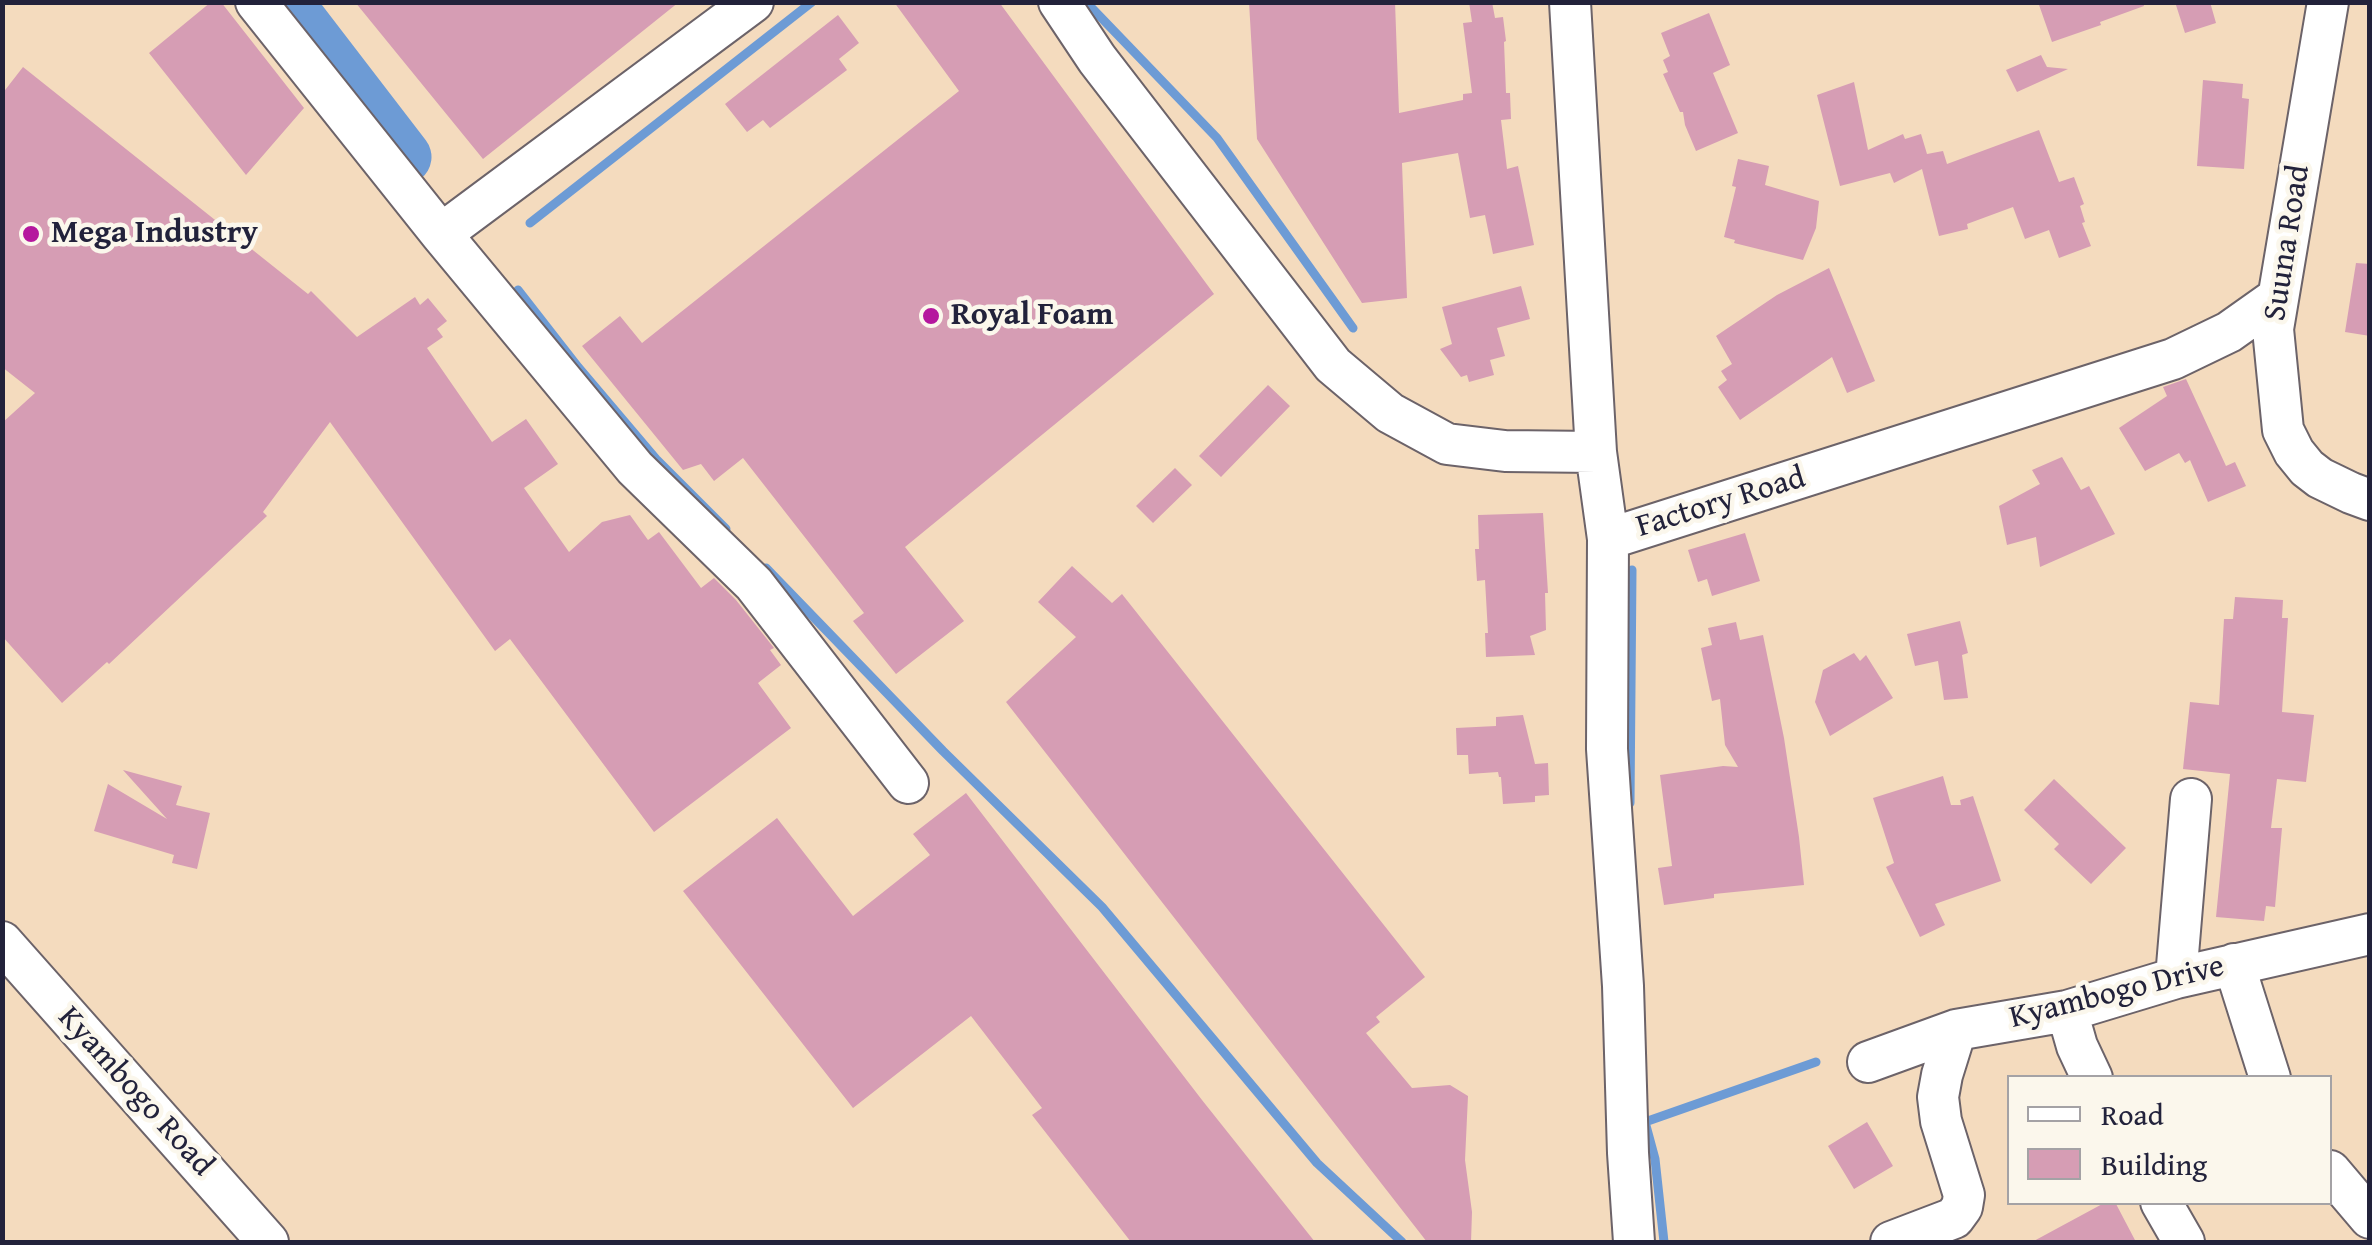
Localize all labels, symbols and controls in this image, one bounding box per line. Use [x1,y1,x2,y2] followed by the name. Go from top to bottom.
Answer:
[2257,162,2319,324] street label: Suuna Road
[51,215,258,253] place label: Mega Industry
[20,223,42,245] marker: Mega Industry
[951,297,1113,335] place label: Royal Foam
[920,305,942,327] marker: Royal Foam
[1632,459,1810,547] street label: Factory Road
[2006,948,2228,1038] street label: Kyambogo Drive
[49,999,221,1185] street label: Kyambogo Road
[2007,1075,2332,1205] legend
[2101,1092,2164,1136] text: Road
[2101,1142,2207,1186] text: Building

